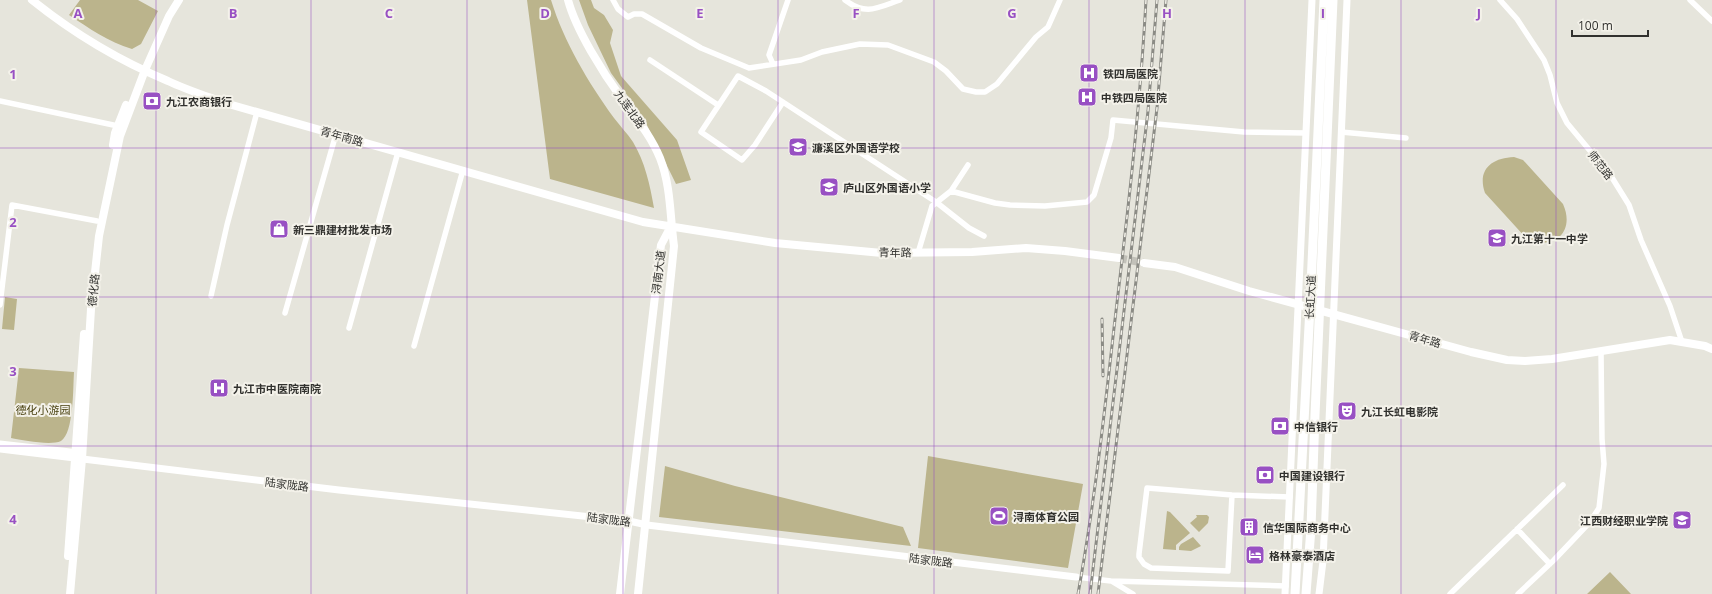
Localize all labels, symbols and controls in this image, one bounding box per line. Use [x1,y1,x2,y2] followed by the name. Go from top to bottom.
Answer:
[74,4,83,22] text: A
[229,4,238,22] text: B
[385,4,393,22] text: C
[540,4,550,22] text: D
[696,4,704,22] text: E
[852,4,860,22] text: F
[1007,4,1017,22] text: G
[1162,4,1172,22] text: H
[1321,4,1325,22] text: I
[1476,4,1481,22] text: J
[1572,12,1648,38] scale bar
[1578,17,1613,34] text: 100 m
[1078,62,1100,84] hospital icon: 铁四局医院
[9,65,17,83] text: 1
[1103,66,1158,81] place label: 铁四局医院
[1076,86,1098,108] hospital icon: 中铁四局医院
[611,87,649,131] street label: 九莲北路
[141,90,163,112] bank icon: 九江农商银行
[1101,90,1167,105] place label: 中铁四局医院
[166,94,232,109] place label: 九江农商银行
[319,123,365,149] street label: 青年南路
[787,136,809,158] school or university icon: 濂溪区外国语学校
[812,140,900,155] place label: 濂溪区外国语学校
[1585,147,1617,183] street label: 师范路
[818,176,840,198] school or university icon: 庐山区外国语小学
[843,180,931,195] place label: 庐山区外国语小学
[9,213,17,231] text: 2
[268,218,290,240] shop icon: 新三鼎建材批发市场
[293,222,392,237] place label: 新三鼎建材批发市场
[1486,227,1508,249] school or university icon: 九江第十一中学
[1511,231,1588,246] place label: 九江第十一中学
[878,244,912,260] street label: 青年路
[648,249,668,295] street label: 浔南大道
[84,273,102,307] street label: 德化路
[1301,275,1319,319] street label: 长虹大道
[1407,327,1443,351] street label: 青年路
[9,362,17,380] text: 3
[208,377,230,399] hospital icon: 九江市中医院南院
[233,381,321,396] place label: 九江市中医院南院
[1336,400,1358,422] theatre icon: 九江长虹电影院
[16,402,71,417] park label: 德化小游园
[1361,404,1438,419] place label: 九江长虹电影院
[1269,415,1291,437] bank icon: 中信银行
[1294,419,1338,434] place label: 中信银行
[1254,464,1276,486] bank icon: 中国建设银行
[1279,468,1345,483] place label: 中国建设银行
[264,474,310,494] street label: 陆家陇路
[988,505,1010,527] sports icon: 浔南体育公园
[586,509,632,529] street label: 陆家陇路
[1013,509,1079,524] place label: 浔南体育公园
[1671,509,1693,531] school or university icon: 江西财经职业学院
[9,510,17,528] text: 4
[1580,513,1668,528] place label: 江西财经职业学院
[1238,516,1260,538] building icon: 信华国际商务中心
[1263,520,1351,535] place label: 信华国际商务中心
[1244,544,1266,566] hotel icon: 格林豪泰酒店
[1269,548,1335,563] place label: 格林豪泰酒店
[908,550,954,570] street label: 陆家陇路

